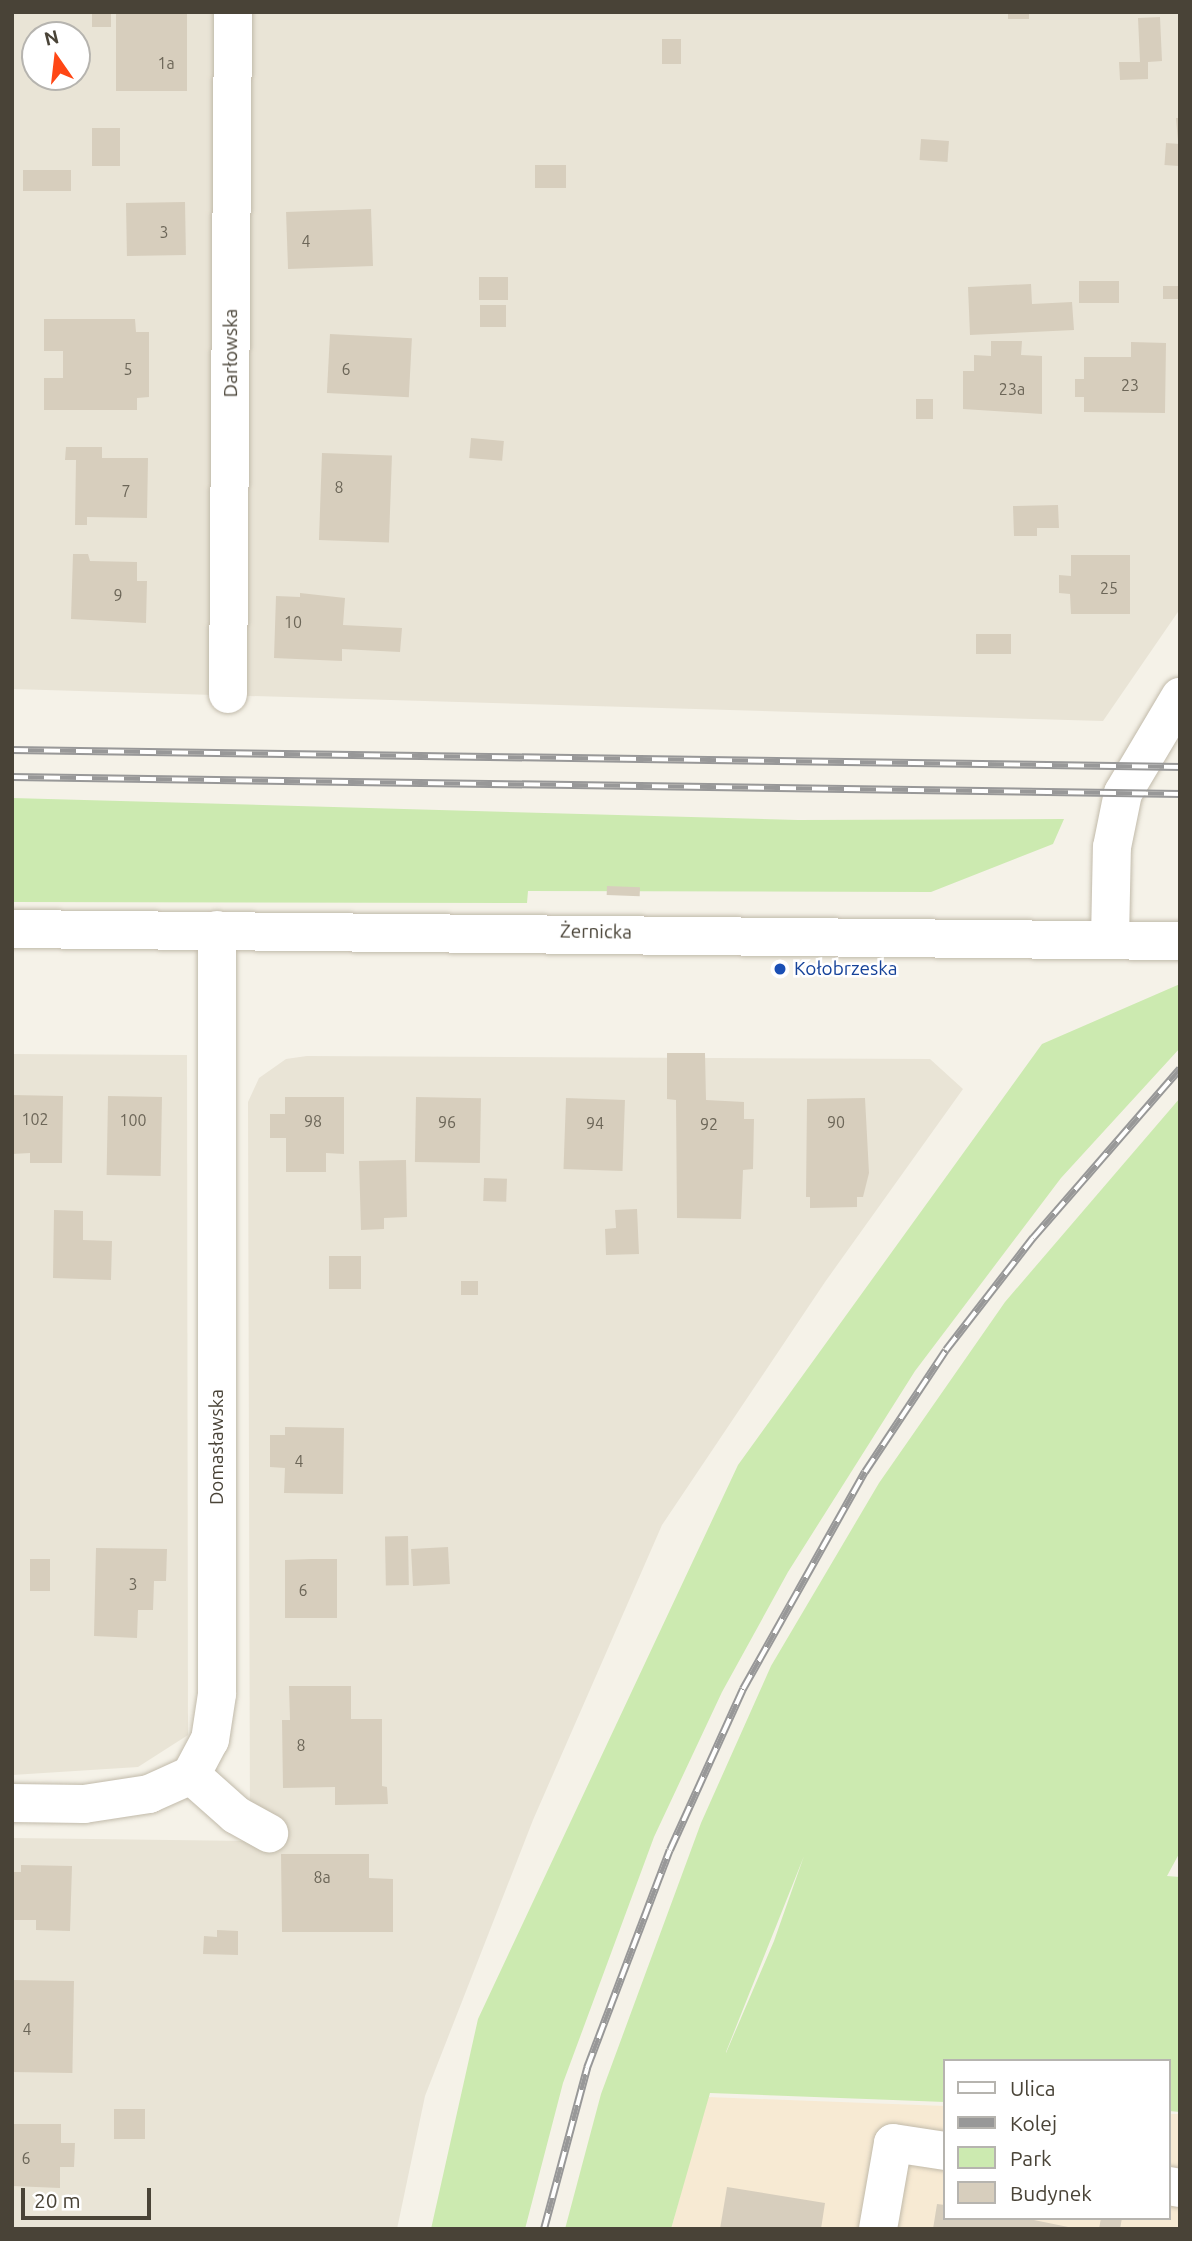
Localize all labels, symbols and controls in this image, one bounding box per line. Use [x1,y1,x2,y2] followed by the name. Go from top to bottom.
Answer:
[21,21,91,91] north arrow
[42,25,61,50] text: N
[157,53,175,73] house number: 1a
[159,222,169,242] house number: 3
[301,231,311,251] house number: 4
[220,309,242,397] street label: Darłowska
[123,359,133,379] house number: 5
[341,359,351,379] house number: 6
[1121,375,1139,395] house number: 23
[999,379,1025,399] house number: 23a
[334,477,344,497] house number: 8
[121,481,131,501] house number: 7
[1100,578,1118,598] house number: 25
[113,585,123,605] house number: 9
[284,612,302,632] house number: 10
[560,920,632,944] street label: Żernicka
[794,958,898,980] place label: Kołobrzeska
[772,961,788,977] marker: Kołobrzeska
[21,1109,49,1129] house number: 102
[119,1110,147,1130] house number: 100
[304,1111,322,1131] house number: 98
[438,1112,456,1132] house number: 96
[827,1112,845,1132] house number: 90
[586,1113,604,1133] house number: 94
[700,1114,718,1134] house number: 92
[206,1389,228,1505] street label: Domasławska
[294,1451,304,1471] house number: 4
[128,1574,138,1594] house number: 3
[298,1580,308,1600] house number: 6
[296,1735,306,1755] house number: 8
[313,1867,331,1887] house number: 8a
[22,2019,32,2039] house number: 4
[944,2059,1171,2220] legend
[1010,2076,1055,2100] text: Ulica
[1010,2111,1057,2135] text: Kolej
[1010,2146,1052,2170] text: Park
[21,2148,31,2168] house number: 6
[24,2174,154,2218] scale bar
[1010,2181,1092,2205] text: Budynek
[34,2188,81,2212] text: 20 m

